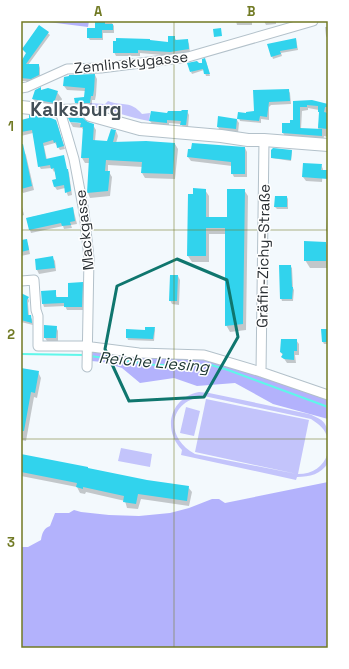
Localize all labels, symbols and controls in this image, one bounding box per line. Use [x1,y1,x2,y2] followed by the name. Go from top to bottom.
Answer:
[94,3,103,20] text: A
[247,3,256,20] text: B
[73,47,189,77] street label: Zemlinskygasse
[30,97,122,122] district label: Kalksburg
[8,118,14,135] text: 1
[252,184,274,328] street label: Gräfin-Zichy-Straße
[70,189,98,271] street label: Mackgasse
[7,326,15,343] text: 2
[98,347,211,377] water label: Reiche Liesing
[7,534,15,551] text: 3

